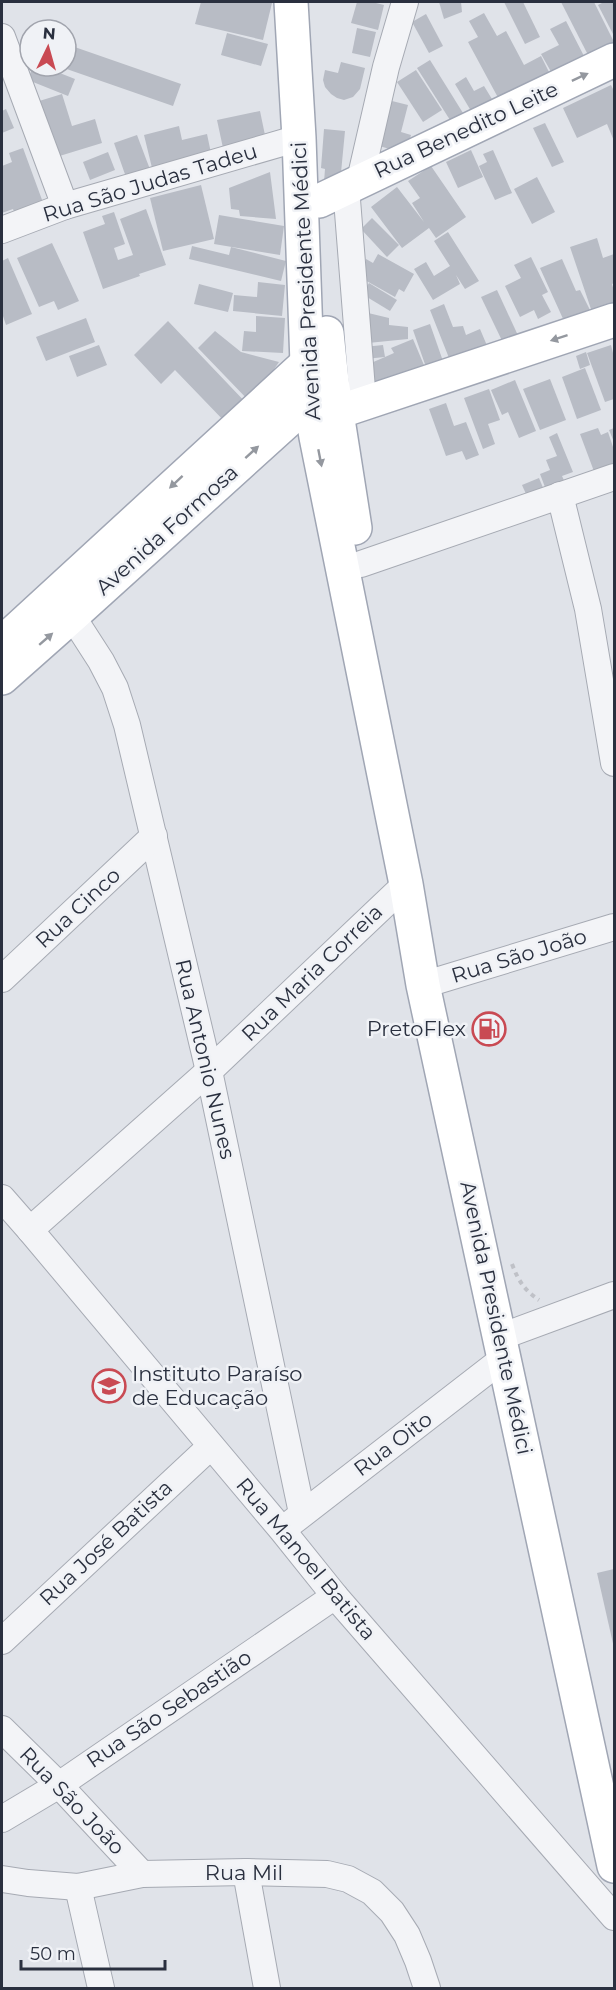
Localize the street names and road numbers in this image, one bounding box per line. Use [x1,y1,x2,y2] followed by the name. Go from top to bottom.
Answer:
[370,76,562,183] street label: Rua Benedito Leite
[40,138,260,227] street label: Rua São Judas Tadeu
[286,141,325,421] street label: Avenida Presidente Médici
[90,459,243,600] street label: Avenida Formosa
[30,862,125,953] street label: Rua Cinco
[236,899,387,1046] street label: Rua Maria Correia
[448,923,590,988] street label: Rua São João
[170,956,241,1161] street label: Rua Antonio Nunes
[455,1179,538,1457] street label: Avenida Presidente Médici
[349,1406,437,1481] street label: Rua Oito
[231,1473,382,1645] street label: Rua Manoel Batista
[34,1475,177,1611] street label: Rua José Batista
[82,1644,256,1773] street label: Rua São Sebastião
[15,1741,130,1860] street label: Rua São João
[205,1860,283,1885] street label: Rua Mil

